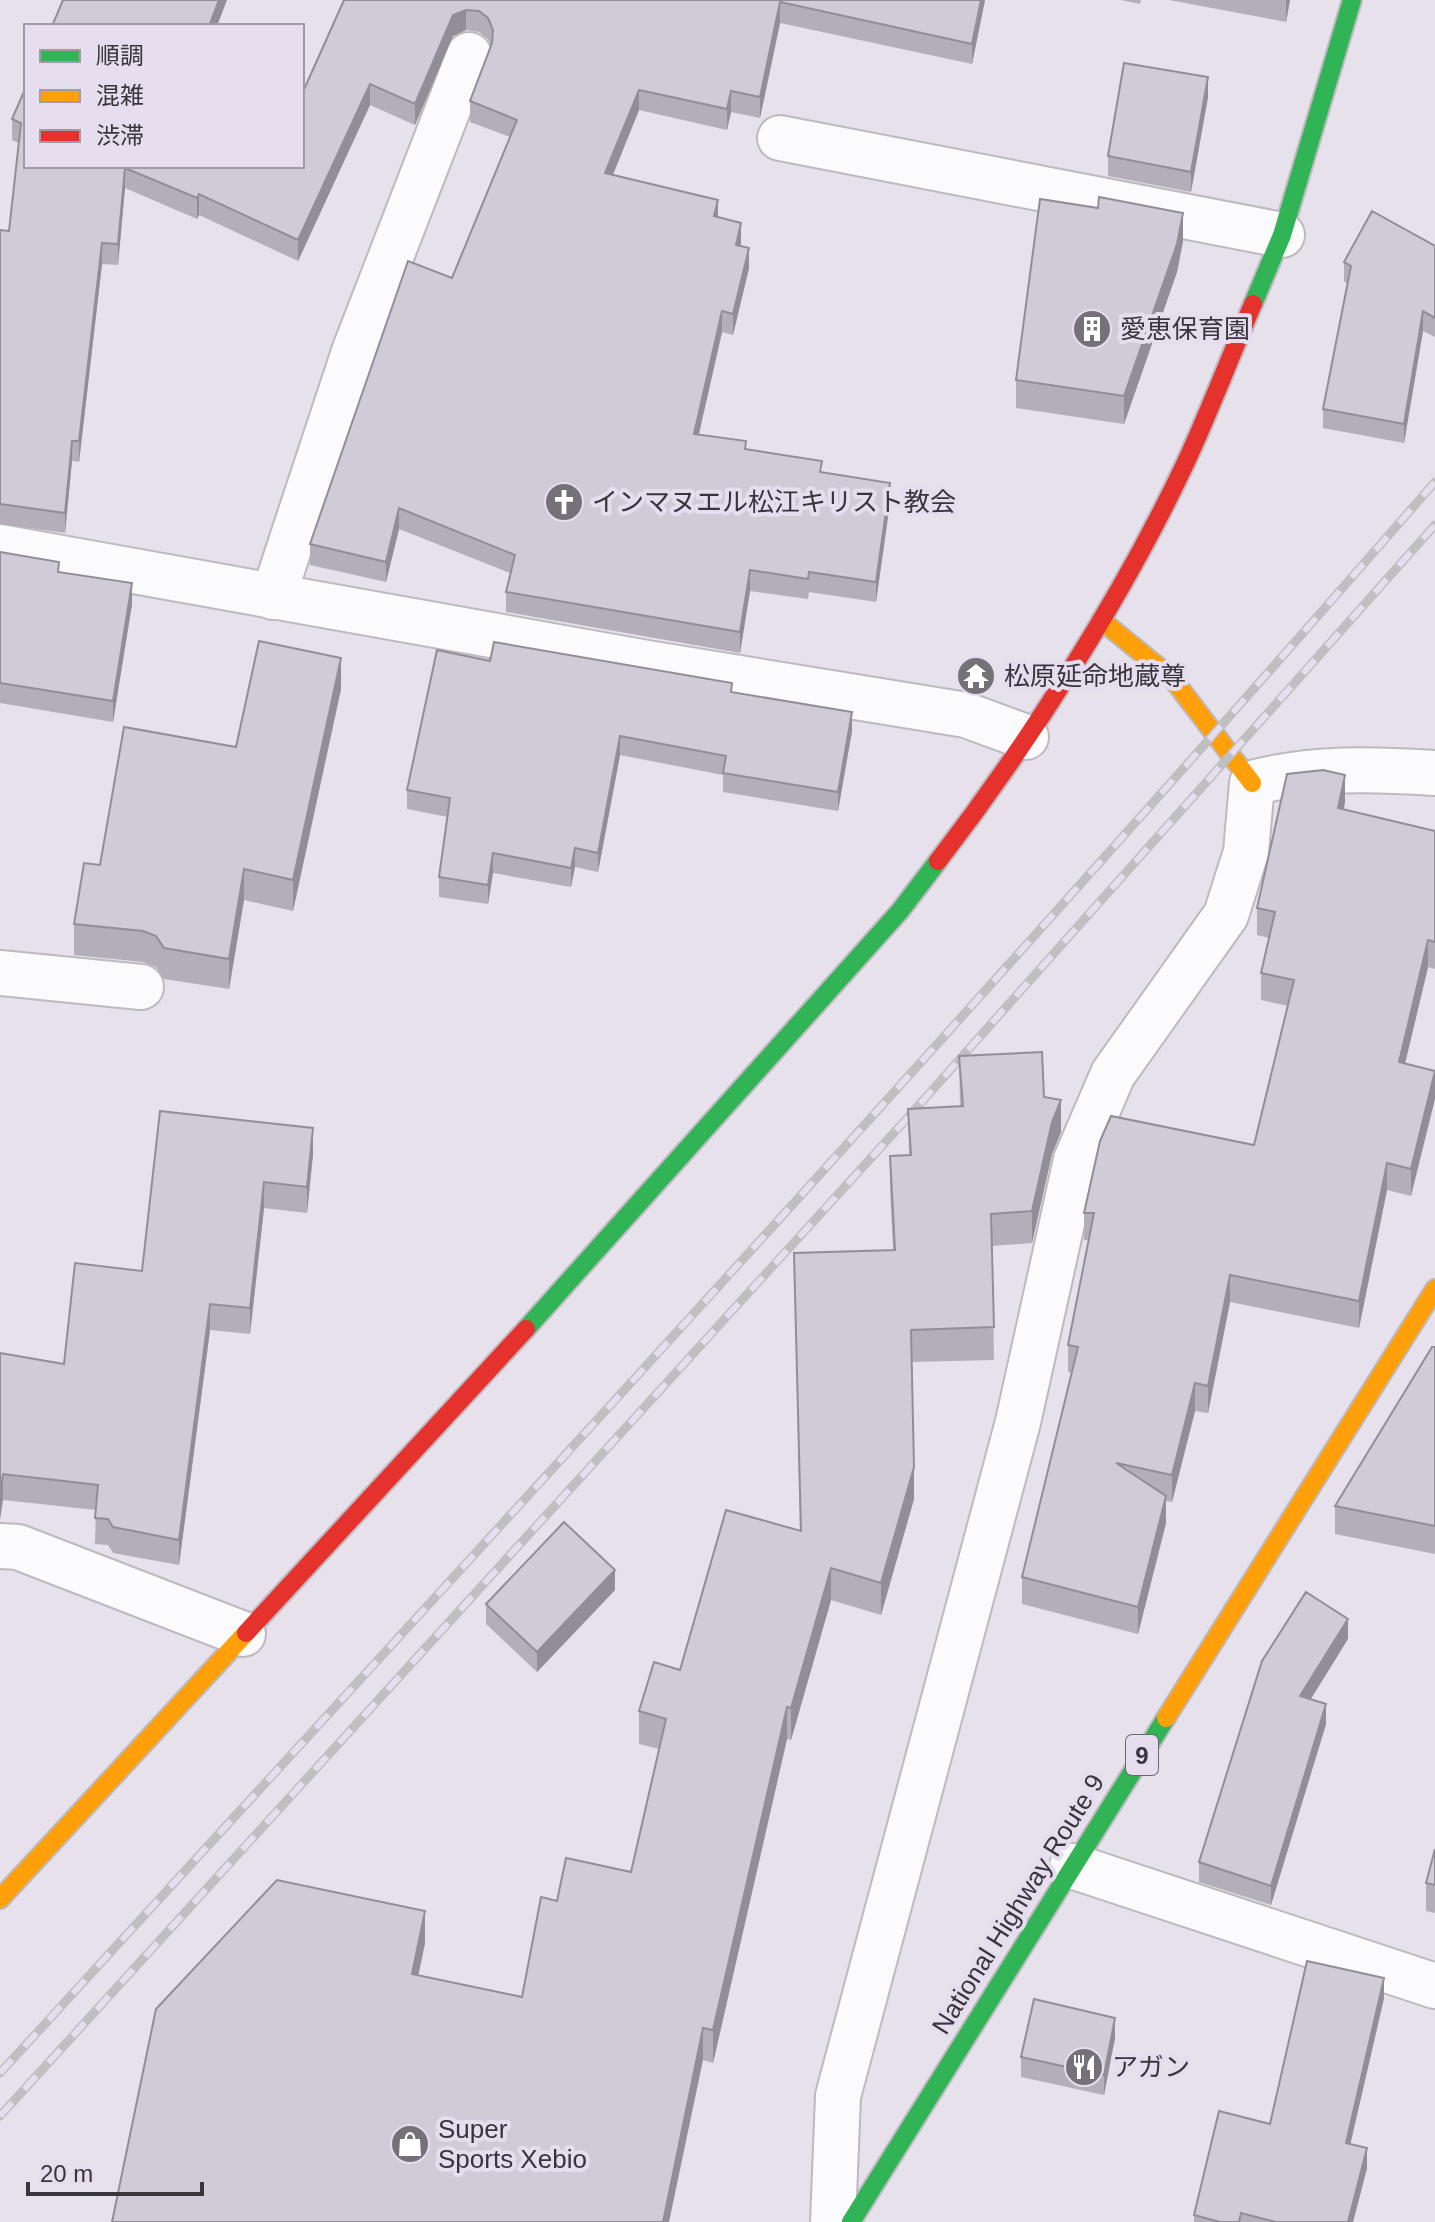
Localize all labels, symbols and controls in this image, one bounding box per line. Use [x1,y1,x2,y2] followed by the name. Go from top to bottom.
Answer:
[24,24,304,168] legend
[96,42,144,69] text: 順調
[96,82,144,109] text: 混雑
[96,122,144,149] text: 渋滞
[1071,308,1113,350] building icon: 愛恵保育園
[1120,314,1250,344] place label: 愛恵保育園
[543,481,585,523] church icon: インマヌエル松江キリスト教会
[592,487,956,517] place label: インマヌエル松江キリスト教会
[955,655,997,697] temple icon: 松原延命地蔵尊
[1004,661,1186,691] place label: 松原延命地蔵尊
[1126,1735,1158,1775] road number: 9
[926,1769,1110,2039] street label: National Highway Route 9
[1063,2046,1105,2088] restaurant icon: アガン
[1112,2052,1190,2082] place label: アガン
[438,2114,587,2174] place label: Super Sports Xebio
[389,2123,431,2165] shop icon: Super Sports Xebio
[28,2146,202,2196] scale bar
[40,2160,93,2187] text: 20 m

